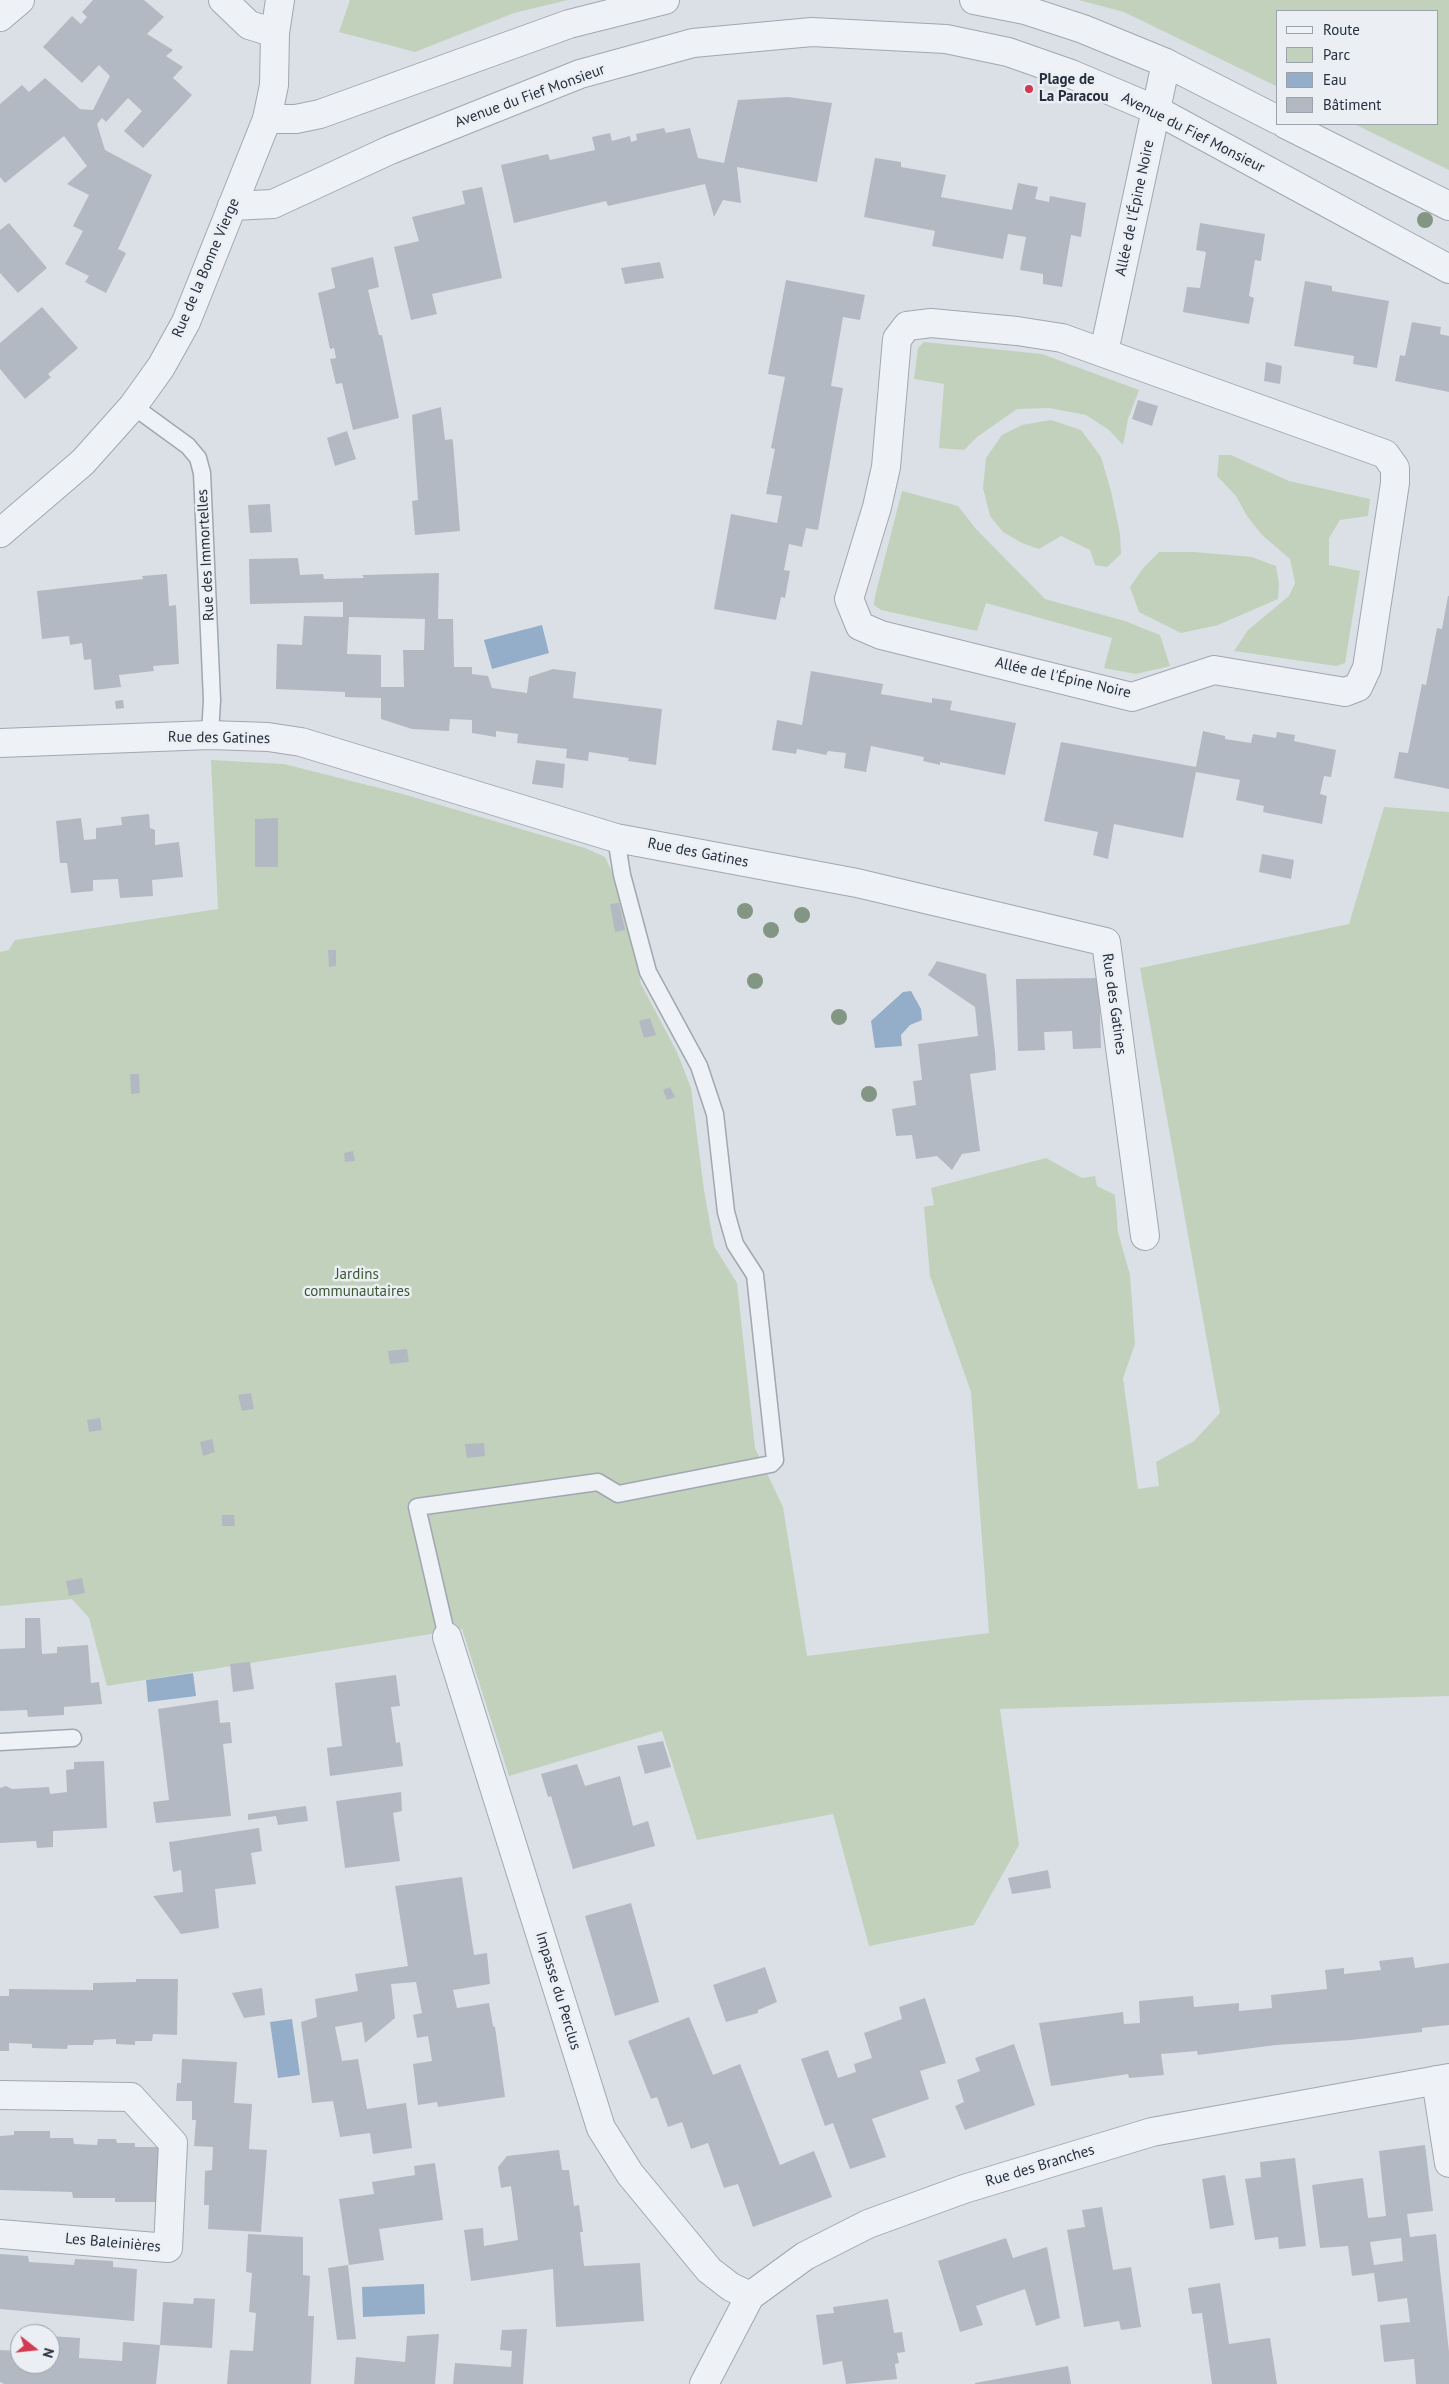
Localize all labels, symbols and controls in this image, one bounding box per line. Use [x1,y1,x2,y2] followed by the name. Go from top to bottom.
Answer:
[1276,10,1439,125] legend
[1323,20,1360,39] text: Route
[1323,45,1350,64] text: Parc
[452,60,608,132] street label: Avenue du Fief Monsieur
[1323,70,1347,89] text: Eau
[1039,71,1109,106] place label: Plage de La Paracou
[1023,83,1035,95] marker: Plage de La Paracou
[1118,89,1268,177] street label: Avenue du Fief Monsieur
[1323,95,1381,114] text: Bâtiment
[1112,138,1158,278] street label: Allée de l'Épine Noire
[168,196,244,340] street label: Rue de la Bonne Vierge
[194,489,218,621] street label: Rue des Immortelles
[993,654,1133,702] street label: Allée de l'Épine Noire
[168,728,270,748] street label: Rue des Gatines
[646,834,750,872] street label: Rue des Gatines
[1098,952,1130,1056] street label: Rue des Gatines
[304,1266,410,1301] park label: Jardins communautaires
[531,1930,585,2052] street label: Impasse du Perclus
[983,2141,1097,2191] street label: Rue des Branches
[64,2230,162,2256] street label: Les Baleinières
[10,2324,60,2374] north arrow
[39,2346,58,2360] text: N

